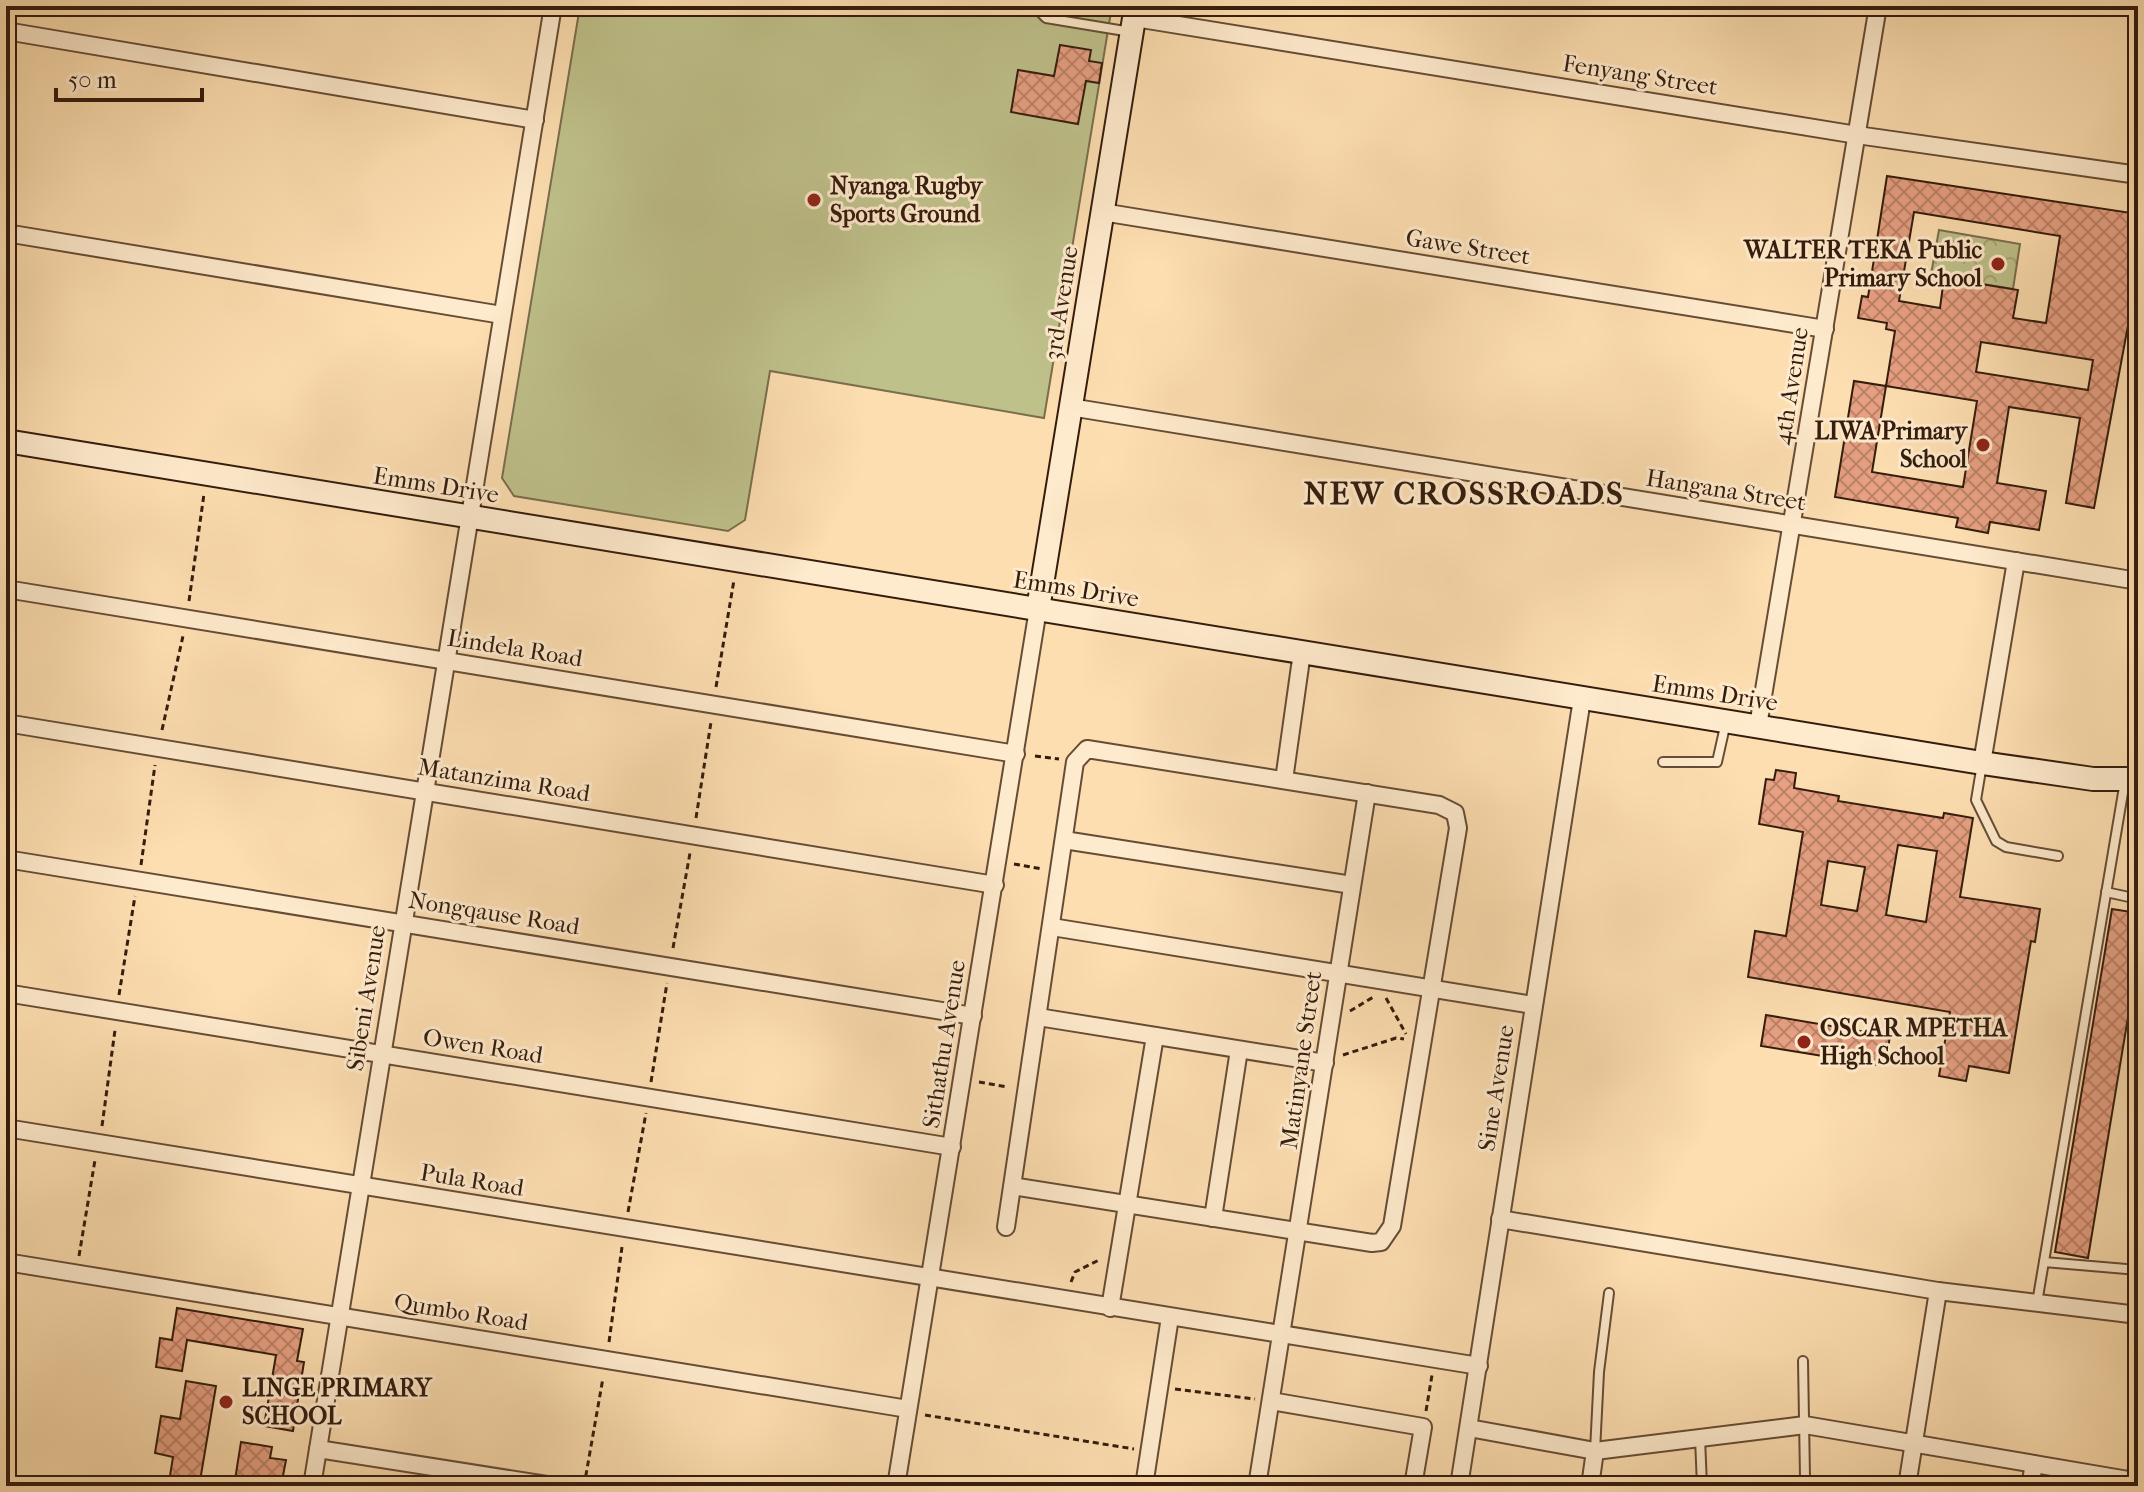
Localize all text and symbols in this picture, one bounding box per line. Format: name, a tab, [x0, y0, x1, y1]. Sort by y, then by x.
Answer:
street label: Fenyang Street	[1560, 49, 1720, 101]
scale bar	[56, 52, 202, 102]
text: 50 m	[68, 66, 117, 94]
place label: Nyanga Rugby Sports Ground	[830, 172, 984, 228]
marker: Nyanga Rugby Sports Ground	[805, 191, 823, 209]
street label: Gawe Street	[1404, 223, 1533, 271]
place label: WALTER TEKA Public Primary School	[1743, 236, 1982, 292]
street label: 3rd Avenue	[1038, 244, 1084, 362]
marker: WALTER TEKA Public Primary School	[1989, 255, 2007, 273]
street label: 4th Avenue	[1768, 325, 1814, 447]
place label: LIWA Primary School	[1815, 417, 1968, 473]
marker: LIWA Primary School	[1974, 436, 1992, 454]
street label: Emms Drive	[371, 461, 501, 509]
street label: Hangana Street	[1644, 464, 1808, 517]
district label: NEW CROSSROADS	[1304, 475, 1624, 512]
street label: Emms Drive	[1011, 565, 1141, 613]
street label: Lindela Road	[445, 623, 586, 673]
street label: Emms Drive	[1650, 669, 1780, 717]
street label: Matanzima Road	[416, 753, 593, 808]
street label: Nongqause Road	[406, 886, 582, 940]
street label: Sibeni Avenue	[341, 923, 391, 1073]
street label: Sithathu Avenue	[917, 958, 971, 1130]
street label: Matinyane Street	[1275, 969, 1327, 1151]
place label: OSCAR MPETHA High School	[1820, 1014, 2009, 1070]
street label: Owen Road	[421, 1023, 546, 1069]
street label: Sine Avenue	[1472, 1023, 1520, 1153]
marker: OSCAR MPETHA High School	[1795, 1033, 1813, 1051]
street label: Pula Road	[418, 1158, 527, 1202]
street label: Qumbo Road	[392, 1288, 531, 1337]
place label: LINGE PRIMARY SCHOOL	[242, 1374, 433, 1430]
marker: LINGE PRIMARY SCHOOL	[217, 1393, 235, 1411]

